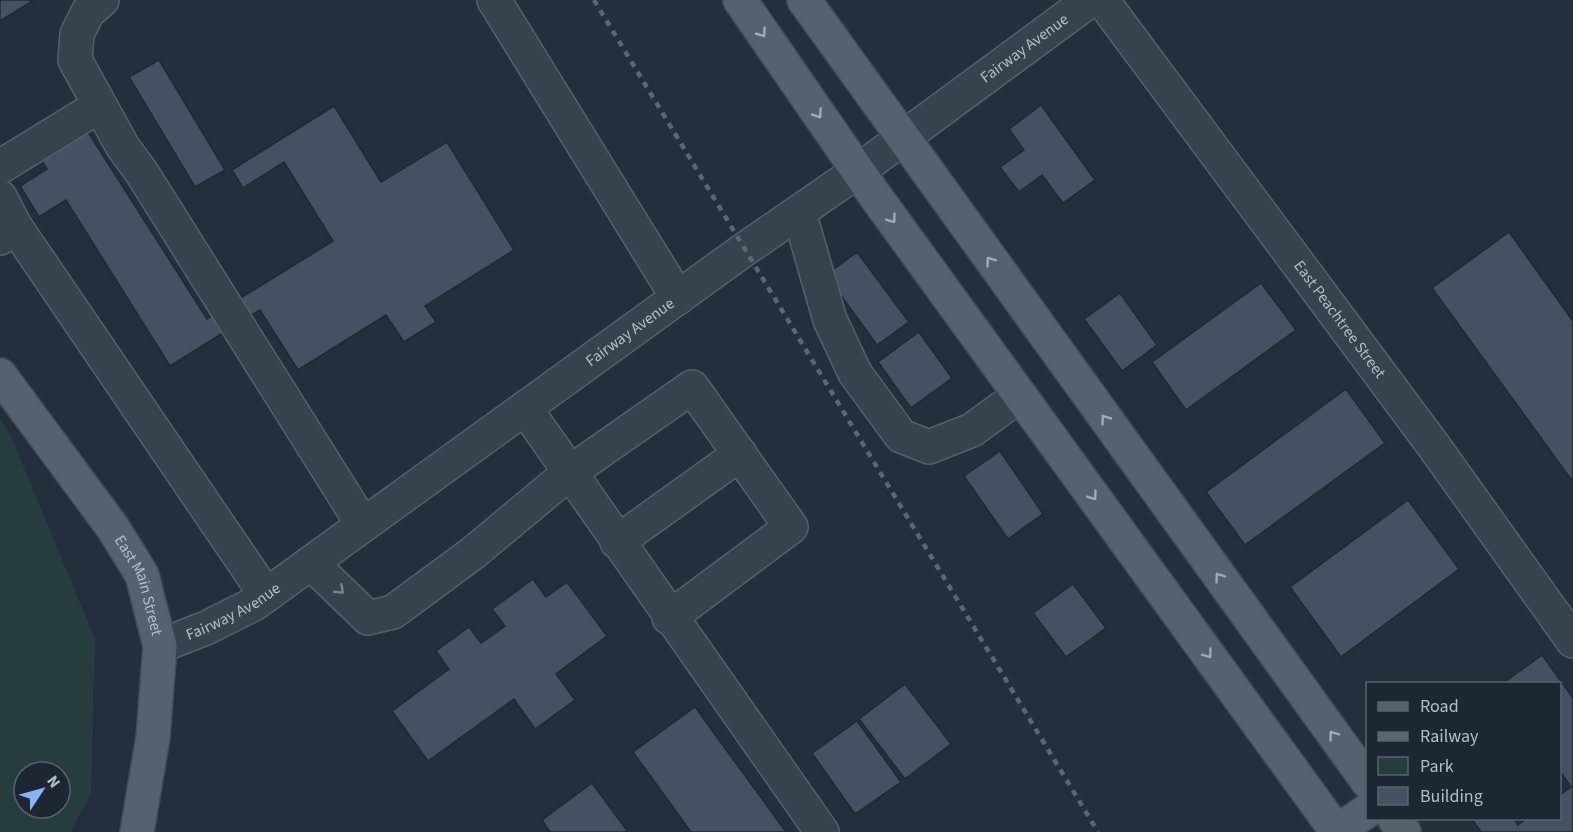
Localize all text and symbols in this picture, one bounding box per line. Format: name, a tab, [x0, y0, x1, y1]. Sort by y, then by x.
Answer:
street label: Fairway Avenue	[976, 8, 1073, 88]
one-way arrow	[755, 26, 766, 37]
one-way arrow	[811, 108, 822, 119]
one-way arrow	[885, 212, 896, 223]
one-way arrow	[987, 256, 998, 267]
street label: East Peachtree Street	[1288, 256, 1391, 383]
street label: Fairway Avenue	[581, 293, 679, 372]
one-way arrow	[1101, 414, 1112, 425]
one-way arrow	[1086, 489, 1097, 500]
street label: East Main Street	[109, 531, 168, 639]
one-way arrow	[1215, 572, 1226, 583]
street label: Fairway Avenue	[183, 577, 285, 646]
one-way arrow	[332, 583, 343, 594]
one-way arrow	[1200, 647, 1211, 658]
legend	[1366, 682, 1561, 820]
text: Road	[1420, 694, 1459, 719]
text: Railway	[1420, 724, 1479, 749]
one-way arrow	[1329, 730, 1340, 741]
text: Park	[1420, 754, 1454, 779]
north arrow	[12, 760, 72, 820]
text: N	[41, 771, 65, 793]
text: Building	[1420, 784, 1483, 809]

